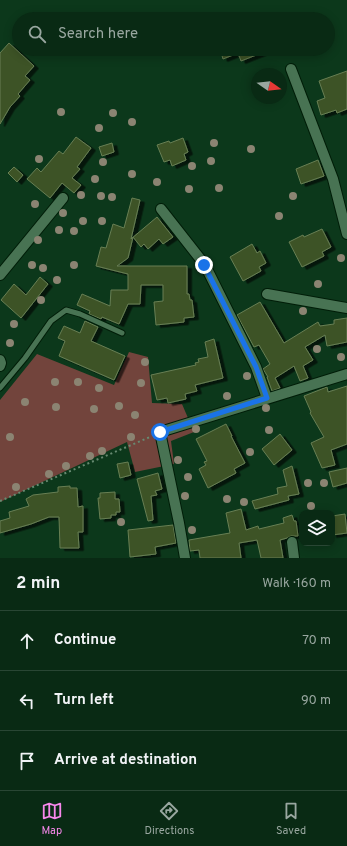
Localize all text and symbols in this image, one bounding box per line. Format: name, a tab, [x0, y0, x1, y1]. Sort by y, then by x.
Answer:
search box	[12, 12, 335, 56]
icon: search	[26, 23, 48, 45]
text: Search here	[58, 25, 138, 44]
north arrow	[251, 68, 287, 104]
route end	[195, 256, 213, 274]
route start	[151, 423, 169, 441]
map controls	[299, 510, 335, 546]
button: layers	[299, 510, 335, 546]
text: 2 min	[16, 573, 60, 595]
text: Walk · 160 m	[262, 576, 331, 592]
icon: ahead	[16, 630, 38, 652]
text: Continue	[54, 631, 116, 650]
text: 70 m	[302, 633, 331, 649]
icon: left	[16, 690, 38, 712]
text: Turn left	[54, 691, 114, 710]
text: 90 m	[301, 693, 331, 709]
icon: arrive	[16, 750, 38, 772]
text: Arrive at destination	[54, 751, 197, 770]
tab: Map	[41, 800, 63, 838]
tab: Directions	[144, 800, 194, 838]
tab: Saved	[276, 800, 306, 838]

